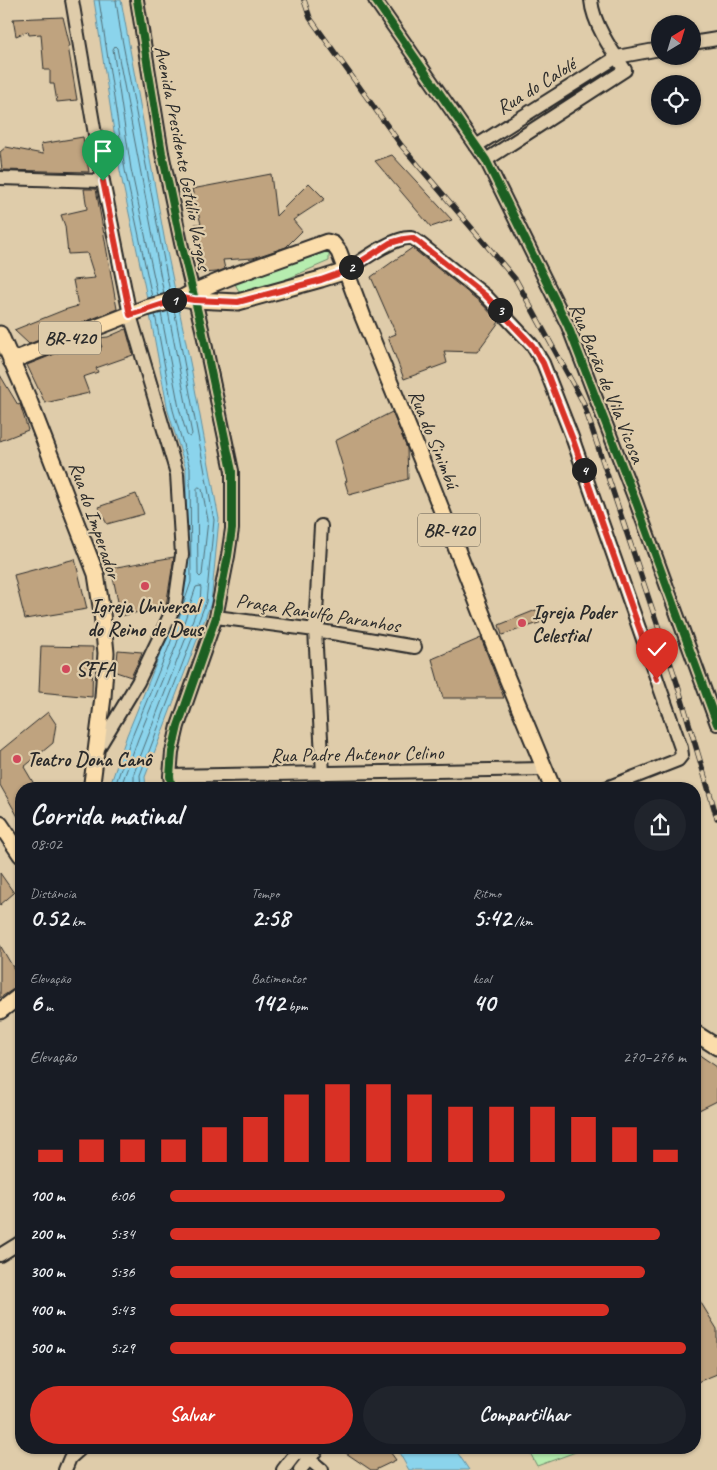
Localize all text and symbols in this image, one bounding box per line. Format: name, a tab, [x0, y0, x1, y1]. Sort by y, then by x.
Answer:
north arrow	[651, 15, 701, 65]
map controls	[651, 15, 701, 125]
street label: Avenida Presidente Getúlio Vargas	[149, 44, 217, 274]
street label: Rua do Calolé	[492, 50, 583, 120]
button: locate	[651, 75, 701, 125]
pin	[82, 130, 124, 181]
icon: arrive	[89, 137, 117, 165]
pin: 2	[338, 254, 364, 280]
text: 2	[348, 259, 355, 276]
pin: 1	[162, 288, 186, 312]
text: 1	[171, 292, 178, 309]
pin: 3	[488, 298, 512, 322]
street label: Rua Barão de Vila Vicosa	[564, 300, 651, 468]
text: 3	[497, 302, 504, 319]
road number: BR-420	[39, 322, 101, 354]
street label: Rua do Sinimbú	[403, 386, 466, 493]
street label: Rua do Imperador	[63, 458, 127, 583]
pin: 4	[572, 458, 596, 482]
text: 4	[581, 462, 588, 479]
road number: BR-420	[418, 514, 480, 546]
marker: Igreja Universal do Reino de Deus	[139, 580, 151, 592]
street label: Praça Ranulfo Paranhos	[234, 588, 404, 639]
place label: Igreja Universal do Reino de Deus	[87, 594, 205, 642]
place label: Igreja Poder Celestial	[532, 600, 619, 648]
marker: Igreja Poder Celestial	[516, 617, 528, 629]
pin	[636, 628, 678, 679]
icon: check	[643, 635, 671, 663]
place label: SFFA	[76, 657, 117, 682]
marker: SFFA	[60, 663, 72, 675]
street label: Rua Padre Antenor Celino	[270, 740, 445, 768]
place label: Teatro Dona Canô	[27, 747, 154, 772]
marker: Teatro Dona Canô	[11, 753, 23, 765]
text: Corrida matinal	[30, 797, 182, 832]
button: share	[634, 799, 686, 851]
text: 08:02	[30, 834, 62, 854]
text: Distância	[30, 885, 76, 902]
text: Tempo	[251, 885, 279, 902]
text: Ritmo	[473, 885, 501, 902]
text: 0.52	[30, 902, 68, 934]
text: 2:58	[251, 902, 290, 934]
text: 5:42	[473, 902, 511, 934]
text: km	[68, 913, 85, 930]
text: /km	[511, 913, 533, 930]
text: Elevação	[30, 970, 71, 987]
text: Batimentos	[251, 970, 306, 987]
text: kcal	[473, 970, 491, 987]
text: 6	[30, 987, 42, 1019]
text: 142	[251, 987, 285, 1019]
text: 40	[473, 987, 495, 1019]
text: m	[42, 998, 53, 1015]
text: bpm	[285, 998, 308, 1015]
text: Elevação	[30, 1047, 76, 1067]
text: 270–276 m	[623, 1047, 686, 1067]
text: 100 m	[30, 1186, 65, 1206]
text: 6:06	[110, 1186, 135, 1206]
text: 200 m	[30, 1224, 65, 1244]
text: 5:34	[110, 1224, 135, 1244]
text: 300 m	[30, 1262, 65, 1282]
text: 5:36	[110, 1262, 135, 1282]
text: 400 m	[30, 1300, 65, 1320]
text: 5:43	[110, 1300, 135, 1320]
text: 500 m	[30, 1338, 64, 1358]
text: 5:29	[110, 1338, 135, 1358]
button: Salvar	[30, 1386, 353, 1444]
button: Compartilhar	[363, 1386, 686, 1444]

